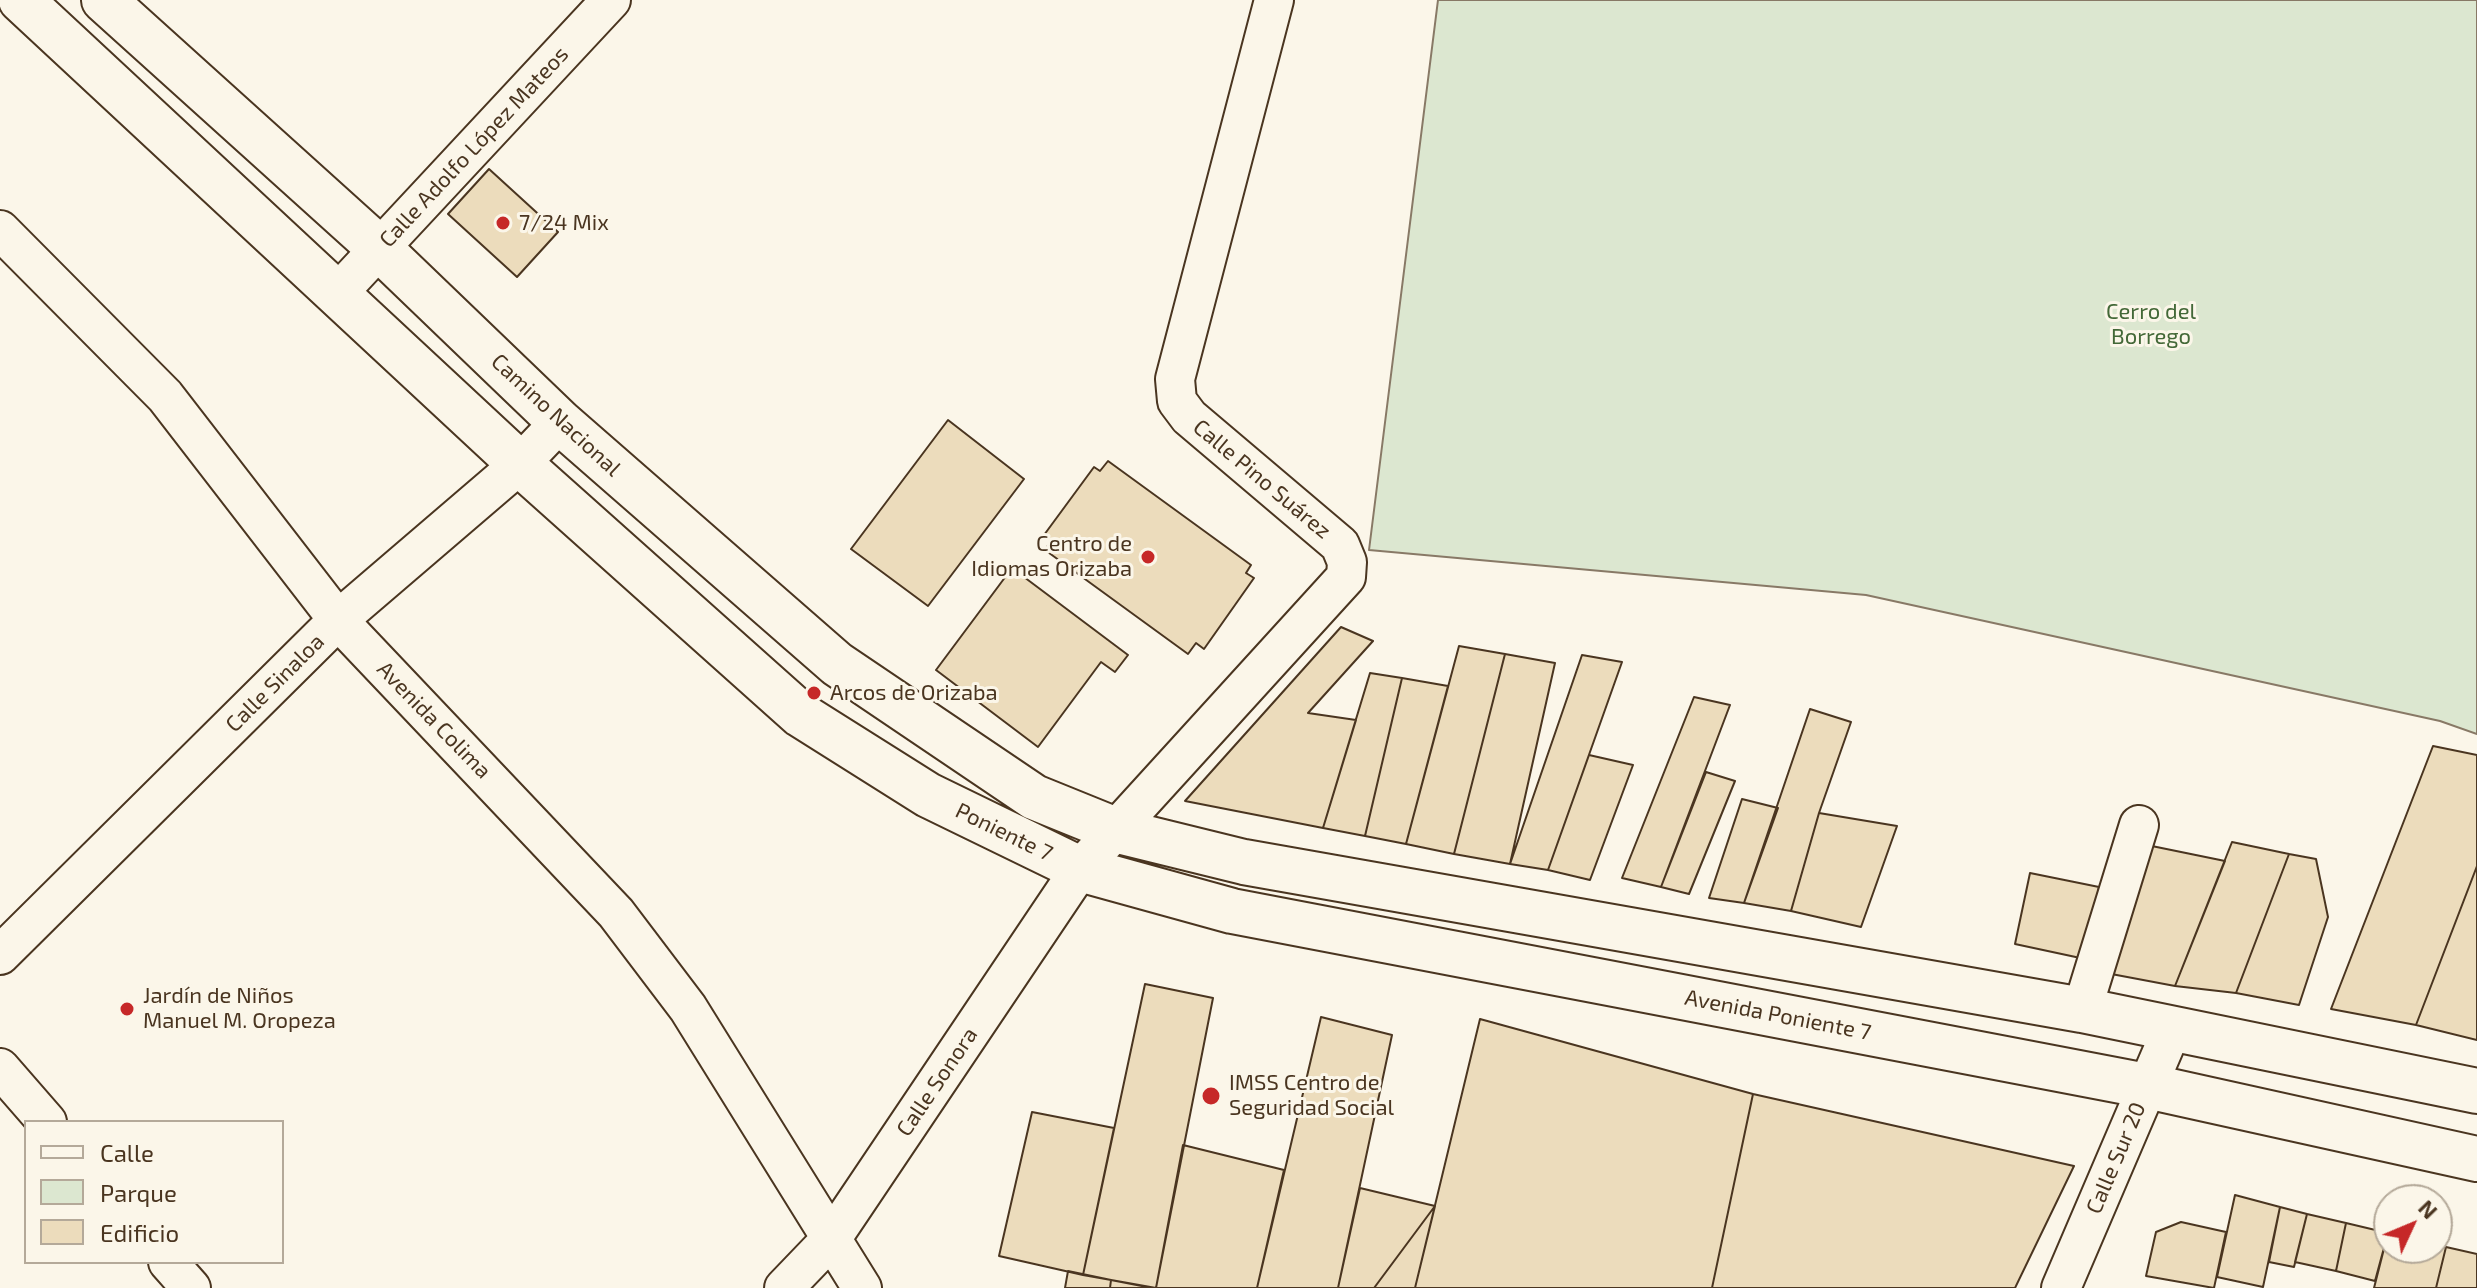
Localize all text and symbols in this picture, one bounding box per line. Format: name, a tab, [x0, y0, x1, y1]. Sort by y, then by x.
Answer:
street label: Calle Adolfo López Mateos	[374, 41, 574, 253]
place label: 7/24 Mix	[519, 210, 609, 236]
marker: 7/24 Mix	[494, 214, 512, 232]
park label: Cerro del Borrego	[2106, 299, 2196, 350]
street label: Camino Nacional	[486, 348, 626, 482]
street label: Calle Pino Suárez	[1188, 414, 1336, 544]
place label: Centro de Idiomas Orizaba	[971, 531, 1132, 582]
marker: Centro de Idiomas Orizaba	[1139, 548, 1157, 566]
street label: Calle Sinaloa	[220, 628, 330, 738]
street label: Avenida Colima	[371, 656, 497, 784]
place label: Arcos de Orizaba	[830, 680, 998, 706]
marker: Arcos de Orizaba	[805, 684, 823, 702]
street label: Poniente 7	[951, 797, 1057, 867]
place label: Jardín de Niños Manuel M. Oropeza	[143, 983, 336, 1034]
street label: Avenida Poniente 7	[1683, 984, 1873, 1046]
marker: Jardín de Niños Manuel M. Oropeza	[118, 1000, 136, 1018]
street label: Calle Sonora	[891, 1023, 983, 1141]
place label: IMSS Centro de Seguridad Social	[1229, 1070, 1394, 1122]
marker: IMSS Centro de Seguridad Social	[1200, 1085, 1222, 1107]
street label: Calle Sur 20	[2081, 1098, 2151, 1218]
legend	[24, 1120, 284, 1264]
text: Calle	[100, 1138, 154, 1167]
text: Parque	[100, 1178, 177, 1207]
north arrow	[2373, 1184, 2453, 1264]
text: N	[2414, 1194, 2444, 1223]
text: Edificio	[100, 1218, 179, 1247]

